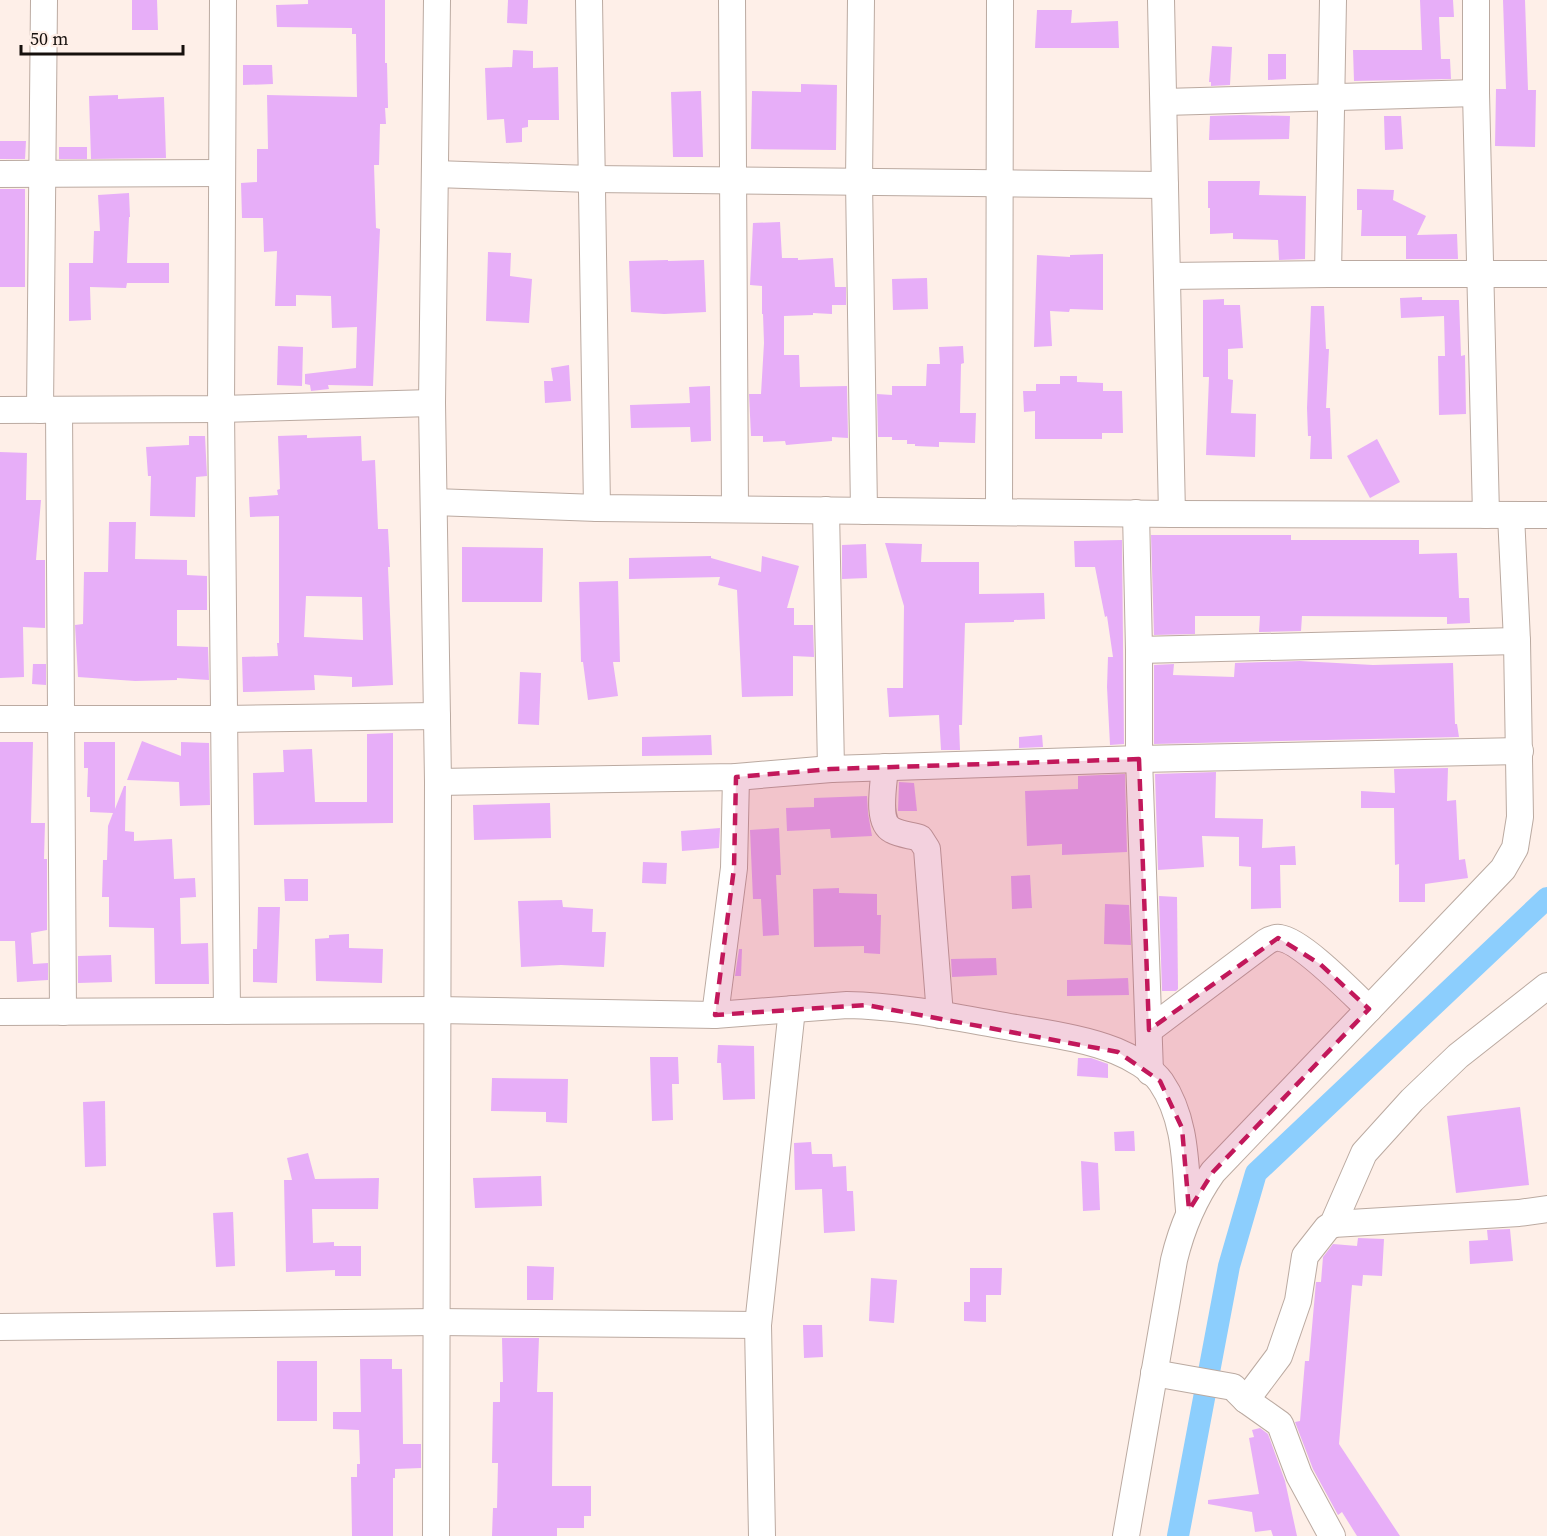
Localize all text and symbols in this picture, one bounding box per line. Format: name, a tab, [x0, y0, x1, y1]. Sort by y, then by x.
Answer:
scale bar	[21, 18, 183, 56]
text: 50 m	[30, 26, 68, 51]

